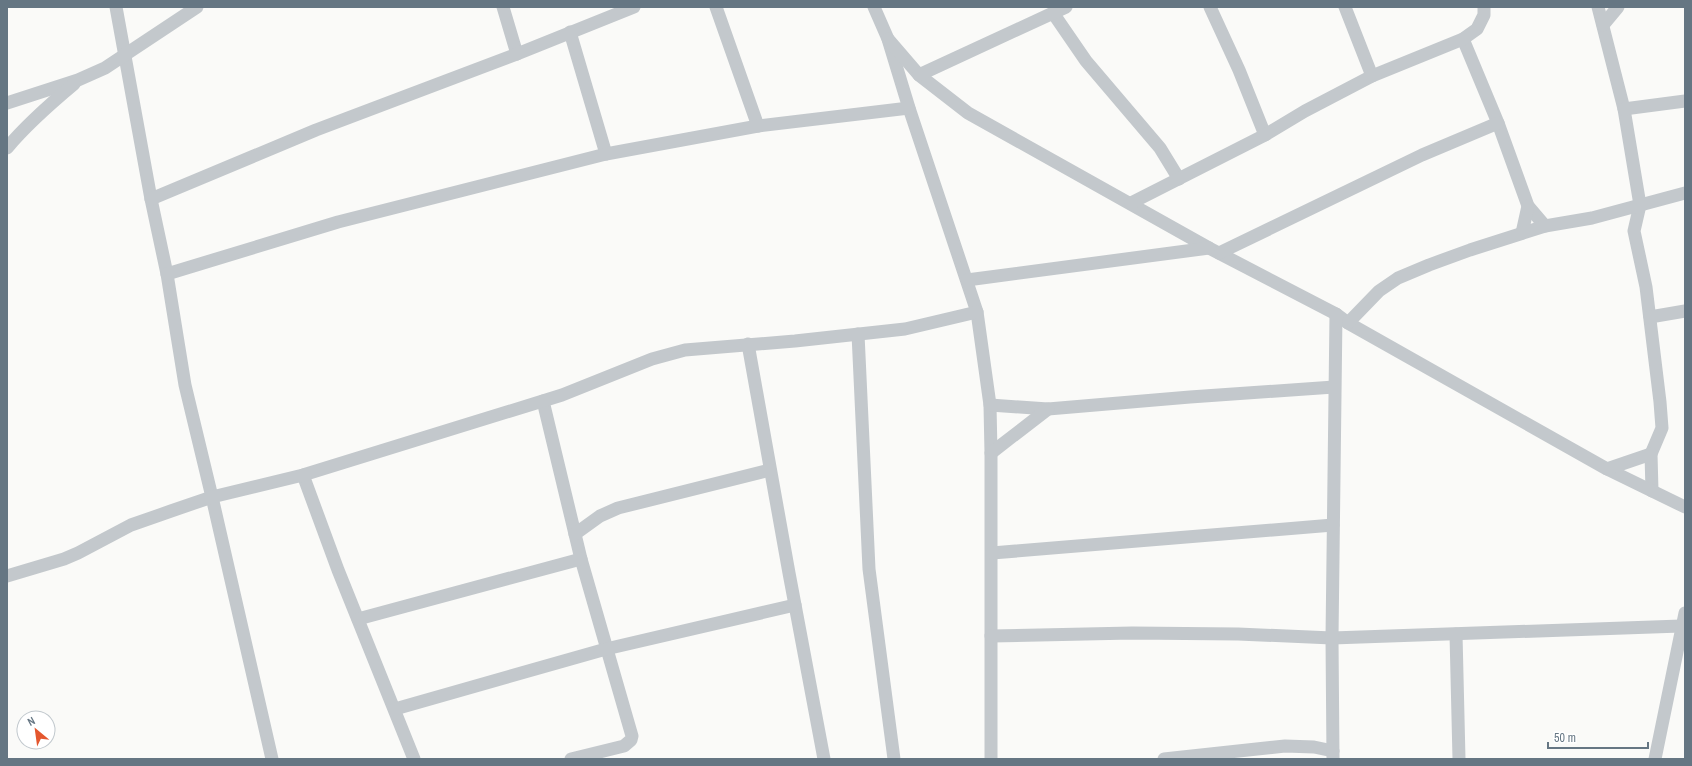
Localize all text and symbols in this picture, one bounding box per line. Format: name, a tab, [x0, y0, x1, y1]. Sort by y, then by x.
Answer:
north arrow	[16, 710, 56, 750]
text: N	[25, 714, 37, 729]
scale bar	[1548, 724, 1648, 750]
text: 50 m	[1554, 730, 1576, 746]

